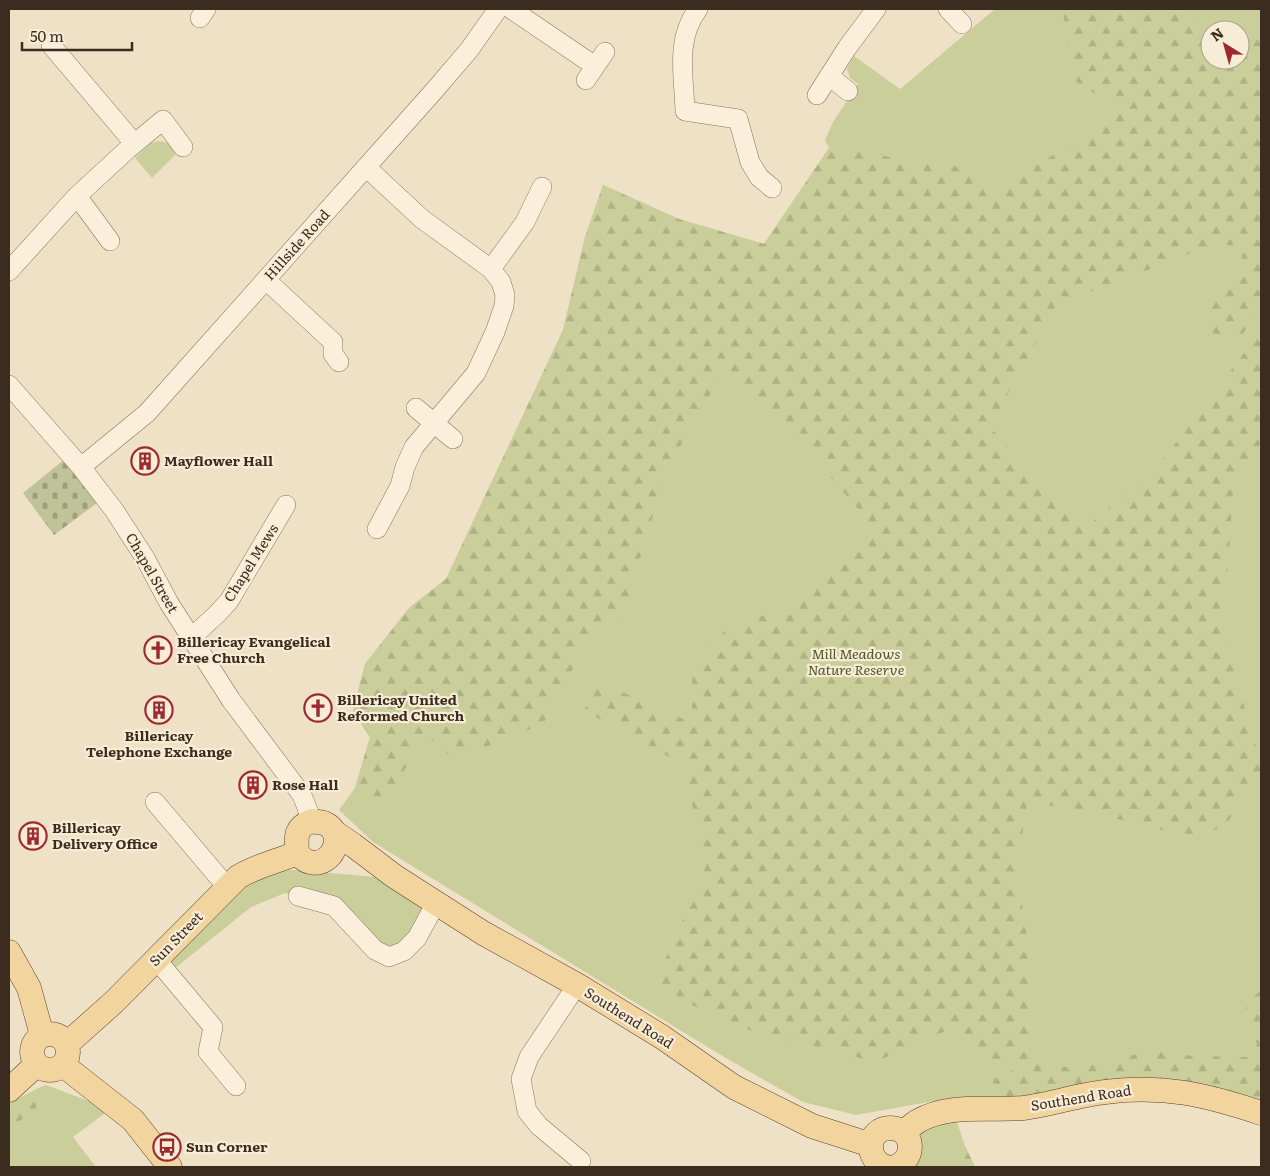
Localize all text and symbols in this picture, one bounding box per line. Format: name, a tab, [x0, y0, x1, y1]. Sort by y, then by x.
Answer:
scale bar	[22, 20, 132, 52]
north arrow	[1200, 20, 1250, 70]
text: N	[1206, 22, 1227, 45]
text: 50 m	[30, 24, 64, 47]
street label: Hillside Road	[259, 204, 334, 284]
building icon: Mayflower Hall	[130, 446, 160, 476]
place label: Mayflower Hall	[164, 450, 273, 470]
street label: Chapel Mews	[218, 520, 282, 605]
street label: Chapel Street	[122, 529, 184, 617]
place label: Billericay Evangelical Free Church	[177, 631, 331, 667]
church icon: Billericay Evangelical Free Church	[143, 635, 173, 665]
park label: Mill Meadows Nature Reserve	[808, 643, 905, 679]
place label: Billericay United Reformed Church	[337, 689, 465, 725]
church icon: Billericay United Reformed Church	[303, 693, 333, 723]
building icon: Billericay Telephone Exchange	[144, 695, 174, 725]
place label: Billericay Telephone Exchange	[86, 725, 232, 761]
building icon: Rose Hall	[238, 770, 268, 800]
place label: Rose Hall	[272, 774, 339, 794]
place label: Billericay Delivery Office	[52, 817, 158, 853]
building icon: Billericay Delivery Office	[18, 821, 48, 851]
street label: Sun Street	[144, 906, 207, 970]
street label: Southend Road	[581, 982, 678, 1053]
street label: Southend Road	[1029, 1079, 1133, 1115]
bus stop icon: Sun Corner	[152, 1132, 182, 1162]
place label: Sun Corner	[186, 1136, 268, 1156]

